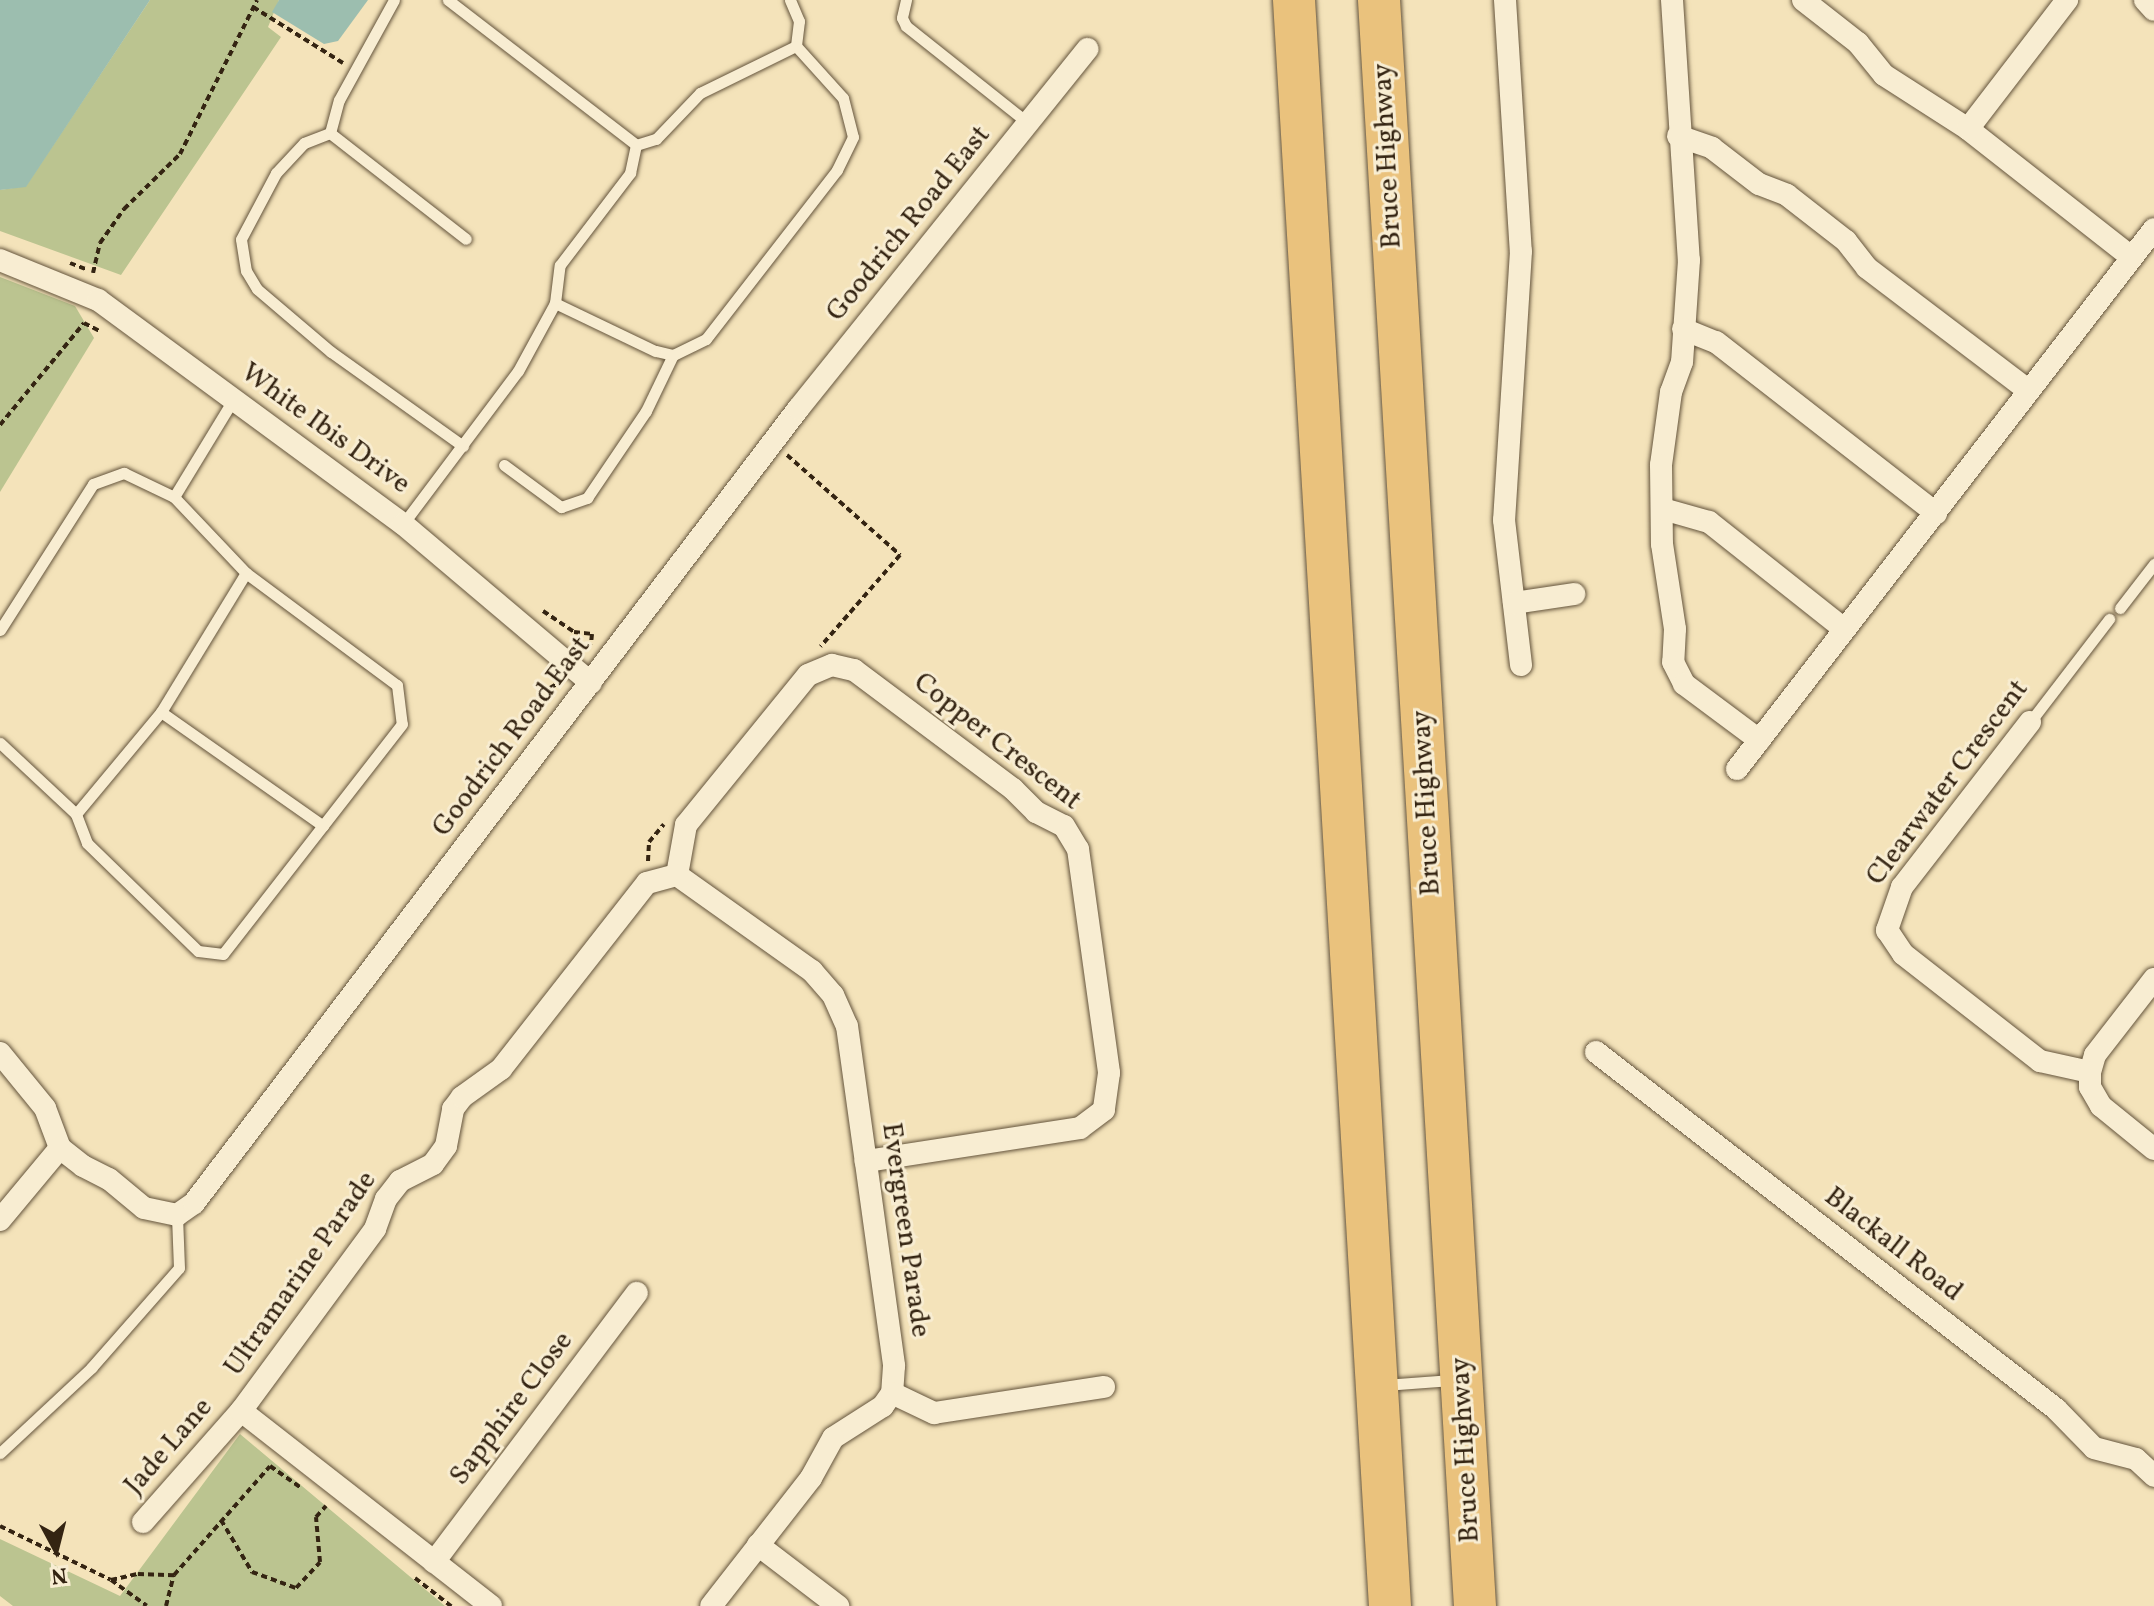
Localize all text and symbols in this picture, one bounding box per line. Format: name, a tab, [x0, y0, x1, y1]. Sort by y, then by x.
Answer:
street label: Bruce Highway	[1366, 62, 1410, 250]
street label: Goodrich Road East	[820, 120, 998, 328]
street label: White Ibis Drive	[234, 356, 416, 502]
street label: Goodrich Road East	[426, 630, 598, 844]
street label: Copper Crescent	[906, 666, 1088, 818]
street label: Clearwater Crescent	[1860, 674, 2036, 892]
street label: Bruce Highway	[1405, 709, 1449, 897]
street label: Evergreen Parade	[873, 1121, 937, 1339]
street label: Ultramarine Parade	[218, 1165, 384, 1383]
street label: Blackall Road	[1817, 1181, 1969, 1309]
street label: Sapphire Close	[443, 1326, 581, 1492]
street label: Bruce Highway	[1444, 1356, 1488, 1544]
street label: Jade Lane	[118, 1392, 220, 1502]
north arrow	[16, 1510, 96, 1590]
text: N	[49, 1558, 69, 1591]

